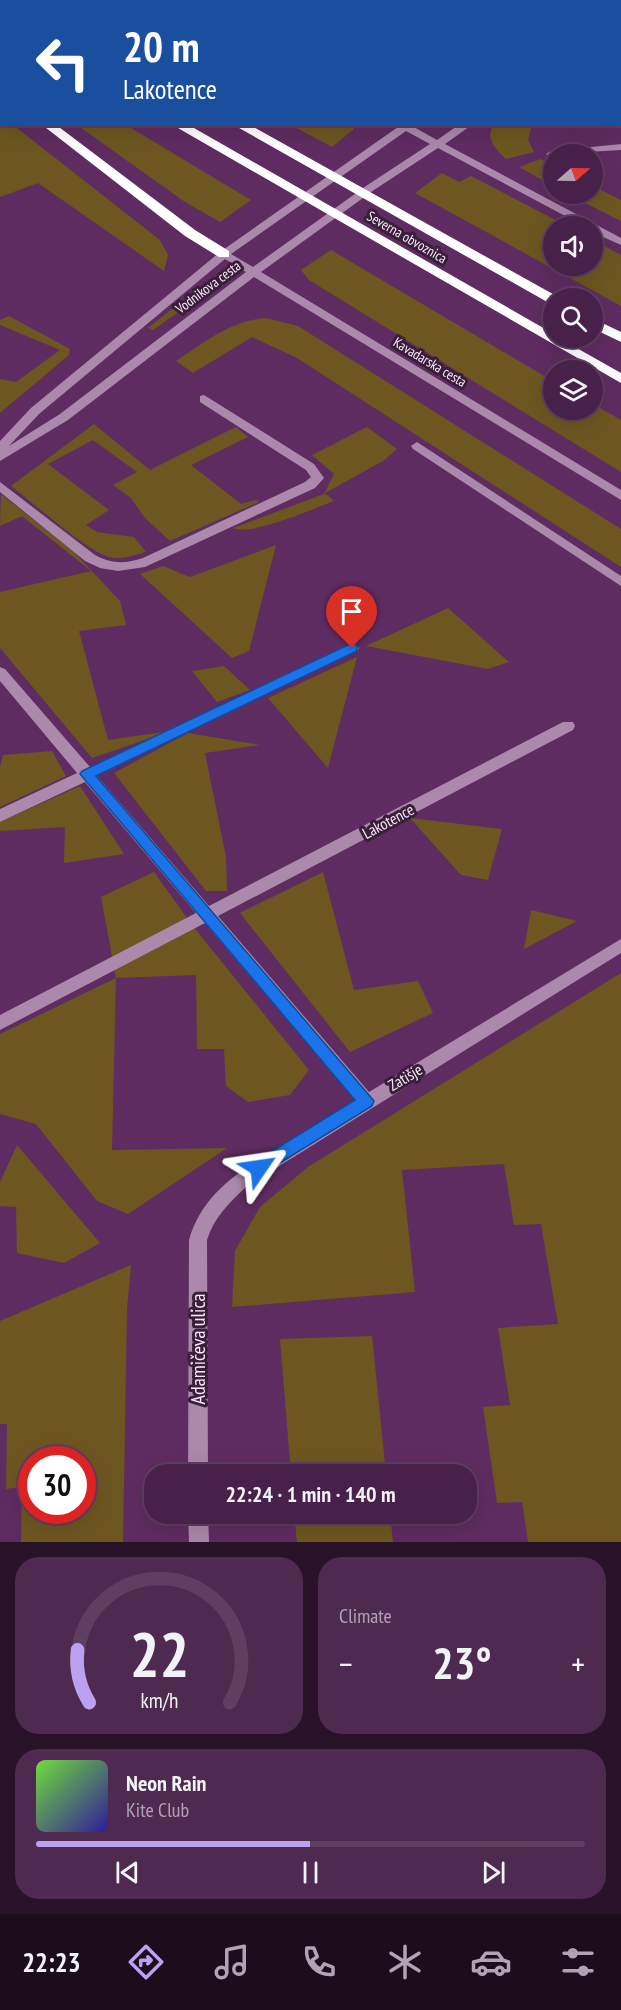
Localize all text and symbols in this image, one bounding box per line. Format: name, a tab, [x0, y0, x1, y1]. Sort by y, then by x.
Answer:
text: 20 m	[123, 19, 200, 74]
icon: left	[24, 24, 102, 102]
text: Lakotence	[123, 72, 217, 106]
north arrow	[543, 144, 603, 204]
map controls	[543, 144, 603, 420]
street label: Severna obvoznica	[364, 207, 450, 267]
button: sound	[543, 216, 603, 276]
street label: Vodnikova cesta	[171, 257, 244, 318]
button: search	[543, 288, 603, 348]
street label: Kavadarska cesta	[390, 333, 470, 391]
button: layers	[543, 360, 603, 420]
pin	[326, 586, 377, 648]
icon: arrive	[335, 595, 368, 628]
street label: Lakotence	[359, 799, 417, 843]
street label: Zatišje	[384, 1059, 426, 1095]
position arrow	[227, 1136, 291, 1200]
street label: Adamičeva ulica	[185, 1294, 211, 1404]
speed limit sign: 30	[18, 1446, 96, 1524]
text: 22:24 · 1 min · 140 m	[225, 1480, 396, 1508]
text: Climate	[339, 1603, 392, 1629]
text: 22	[129, 1613, 189, 1694]
text: 23°	[432, 1633, 492, 1691]
text: −	[339, 1642, 353, 1685]
text: +	[571, 1642, 585, 1685]
text: km/h	[140, 1686, 178, 1714]
text: Neon Rain	[126, 1769, 206, 1797]
text: Kite Club	[126, 1797, 189, 1823]
icon: previous	[111, 1856, 144, 1889]
icon: pause	[294, 1856, 327, 1889]
icon: next	[477, 1856, 510, 1889]
icon: directions	[125, 1941, 167, 1983]
icon: music	[211, 1941, 253, 1983]
icon: phone	[298, 1941, 340, 1983]
icon: climate	[384, 1941, 426, 1983]
icon: car	[470, 1941, 512, 1983]
icon: filters	[557, 1941, 599, 1983]
text: 22:23	[22, 1945, 81, 1979]

